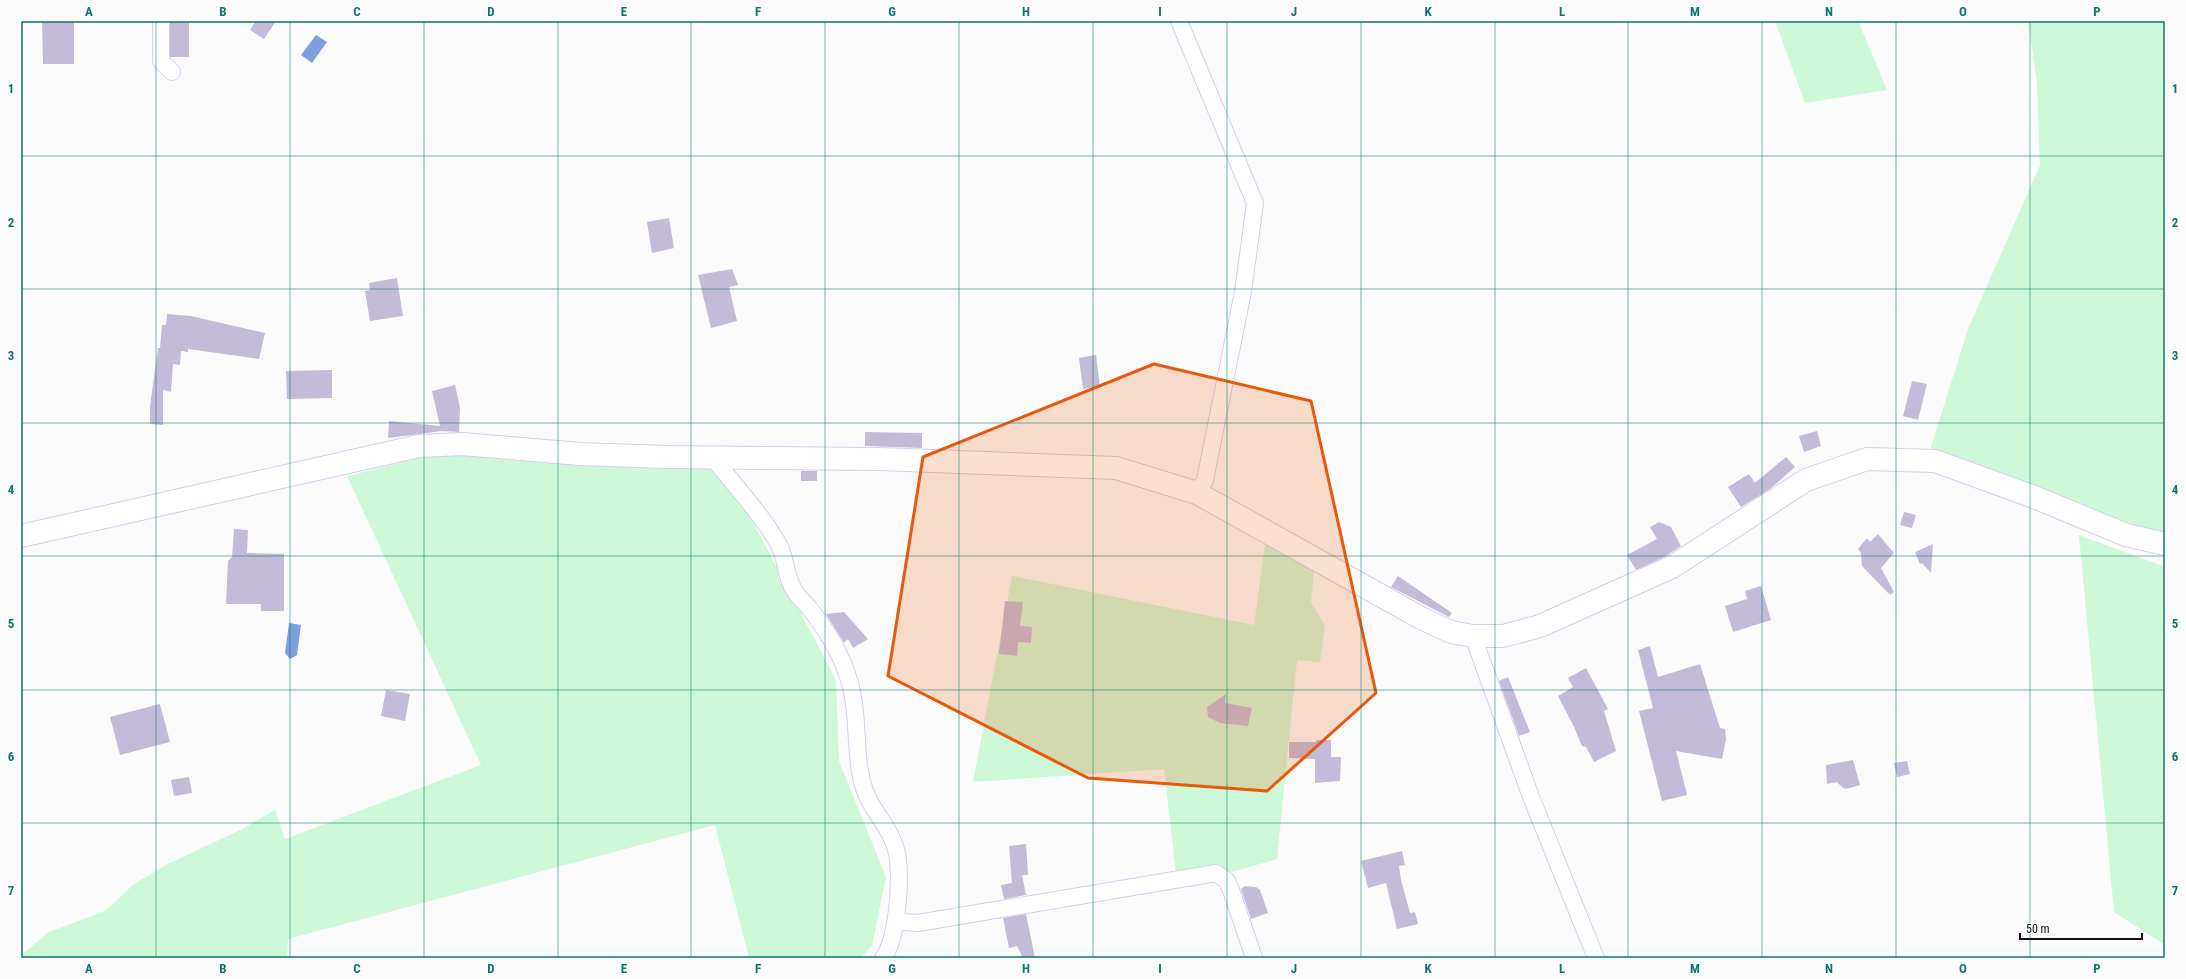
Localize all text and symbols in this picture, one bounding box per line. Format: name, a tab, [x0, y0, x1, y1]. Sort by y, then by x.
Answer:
text: A	[85, 4, 93, 19]
text: B	[219, 4, 227, 19]
text: C	[353, 4, 361, 19]
text: D	[487, 4, 495, 19]
text: E	[621, 4, 628, 19]
text: F	[755, 4, 761, 19]
text: G	[888, 4, 896, 19]
text: H	[1022, 4, 1030, 19]
text: I	[1158, 4, 1162, 19]
text: J	[1291, 4, 1297, 19]
text: K	[1424, 4, 1432, 19]
text: L	[1559, 4, 1565, 19]
text: M	[1690, 4, 1700, 19]
text: N	[1825, 4, 1833, 19]
text: O	[1959, 4, 1967, 19]
text: P	[2093, 4, 2101, 19]
text: 1	[8, 81, 14, 96]
text: 1	[2172, 81, 2178, 96]
text: 2	[8, 215, 15, 230]
text: 2	[2172, 215, 2179, 230]
text: 3	[8, 348, 14, 363]
text: 3	[2172, 348, 2178, 363]
text: 4	[8, 482, 15, 497]
text: 4	[2172, 482, 2179, 497]
text: 5	[8, 616, 15, 631]
text: 5	[2172, 616, 2179, 631]
text: 6	[8, 749, 15, 764]
text: 6	[2172, 749, 2179, 764]
text: 7	[8, 883, 15, 898]
text: 7	[2172, 883, 2179, 898]
scale bar	[2020, 915, 2142, 941]
text: 50 m	[2026, 922, 2050, 936]
text: A	[85, 961, 93, 976]
text: B	[219, 961, 227, 976]
text: C	[353, 961, 361, 976]
text: D	[487, 961, 495, 976]
text: E	[621, 961, 628, 976]
text: F	[755, 961, 761, 976]
text: G	[888, 961, 896, 976]
text: H	[1022, 961, 1030, 976]
text: I	[1158, 961, 1162, 976]
text: J	[1291, 961, 1297, 976]
text: K	[1424, 961, 1432, 976]
text: L	[1559, 961, 1565, 976]
text: M	[1690, 961, 1700, 976]
text: N	[1825, 961, 1833, 976]
text: O	[1959, 961, 1967, 976]
text: P	[2093, 961, 2101, 976]

